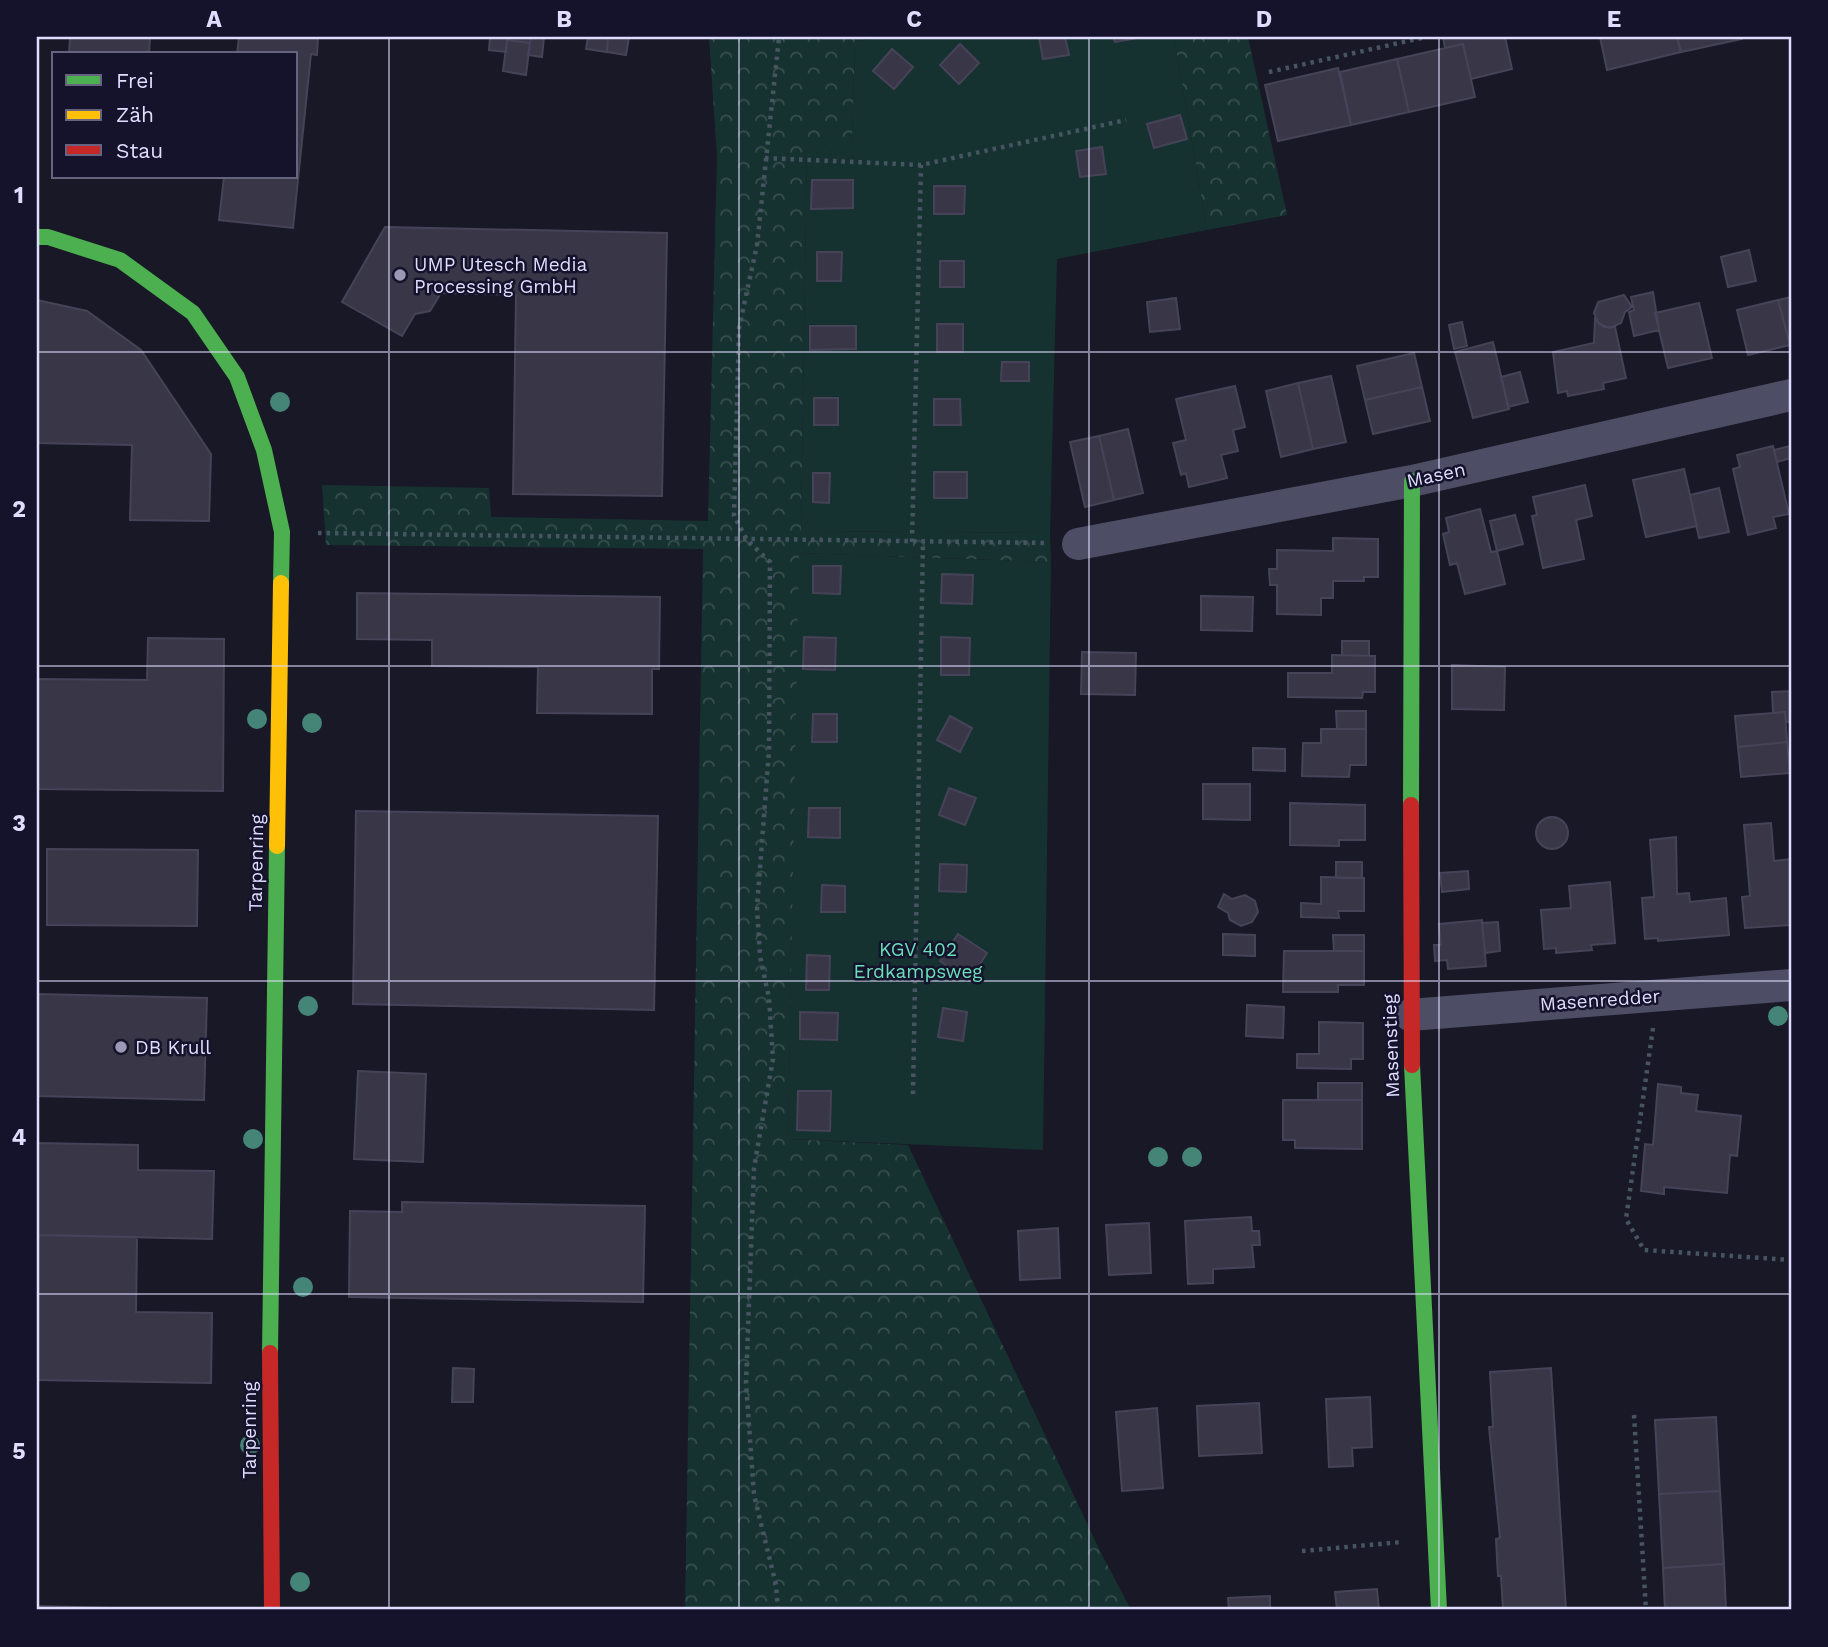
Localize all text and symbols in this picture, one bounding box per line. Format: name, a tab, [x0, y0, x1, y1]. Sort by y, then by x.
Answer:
text: A	[206, 6, 222, 33]
text: B	[556, 6, 572, 33]
text: C	[906, 6, 922, 33]
text: D	[1256, 6, 1272, 33]
text: E	[1607, 6, 1621, 33]
legend	[52, 52, 298, 178]
text: Frei	[116, 68, 154, 93]
text: Zäh	[116, 102, 154, 127]
text: Stau	[116, 138, 163, 163]
text: 1	[14, 182, 24, 209]
place label: UMP Utesch Media Processing GmbH	[414, 253, 588, 298]
marker: UMP Utesch Media Processing GmbH	[392, 267, 408, 283]
street label: Masen	[1404, 458, 1468, 492]
text: 2	[12, 496, 26, 523]
text: 3	[12, 810, 26, 837]
street label: Tarpenring	[244, 813, 268, 912]
park label: KGV 402 Erdkampsweg	[854, 938, 983, 983]
street label: Masenredder	[1539, 984, 1661, 1016]
street label: Masenstieg	[1378, 993, 1404, 1098]
place label: DB Krull	[135, 1036, 211, 1059]
marker: DB Krull	[113, 1039, 129, 1055]
text: 4	[12, 1124, 27, 1151]
street label: Tarpenring	[238, 1380, 261, 1479]
text: 5	[12, 1438, 26, 1465]

